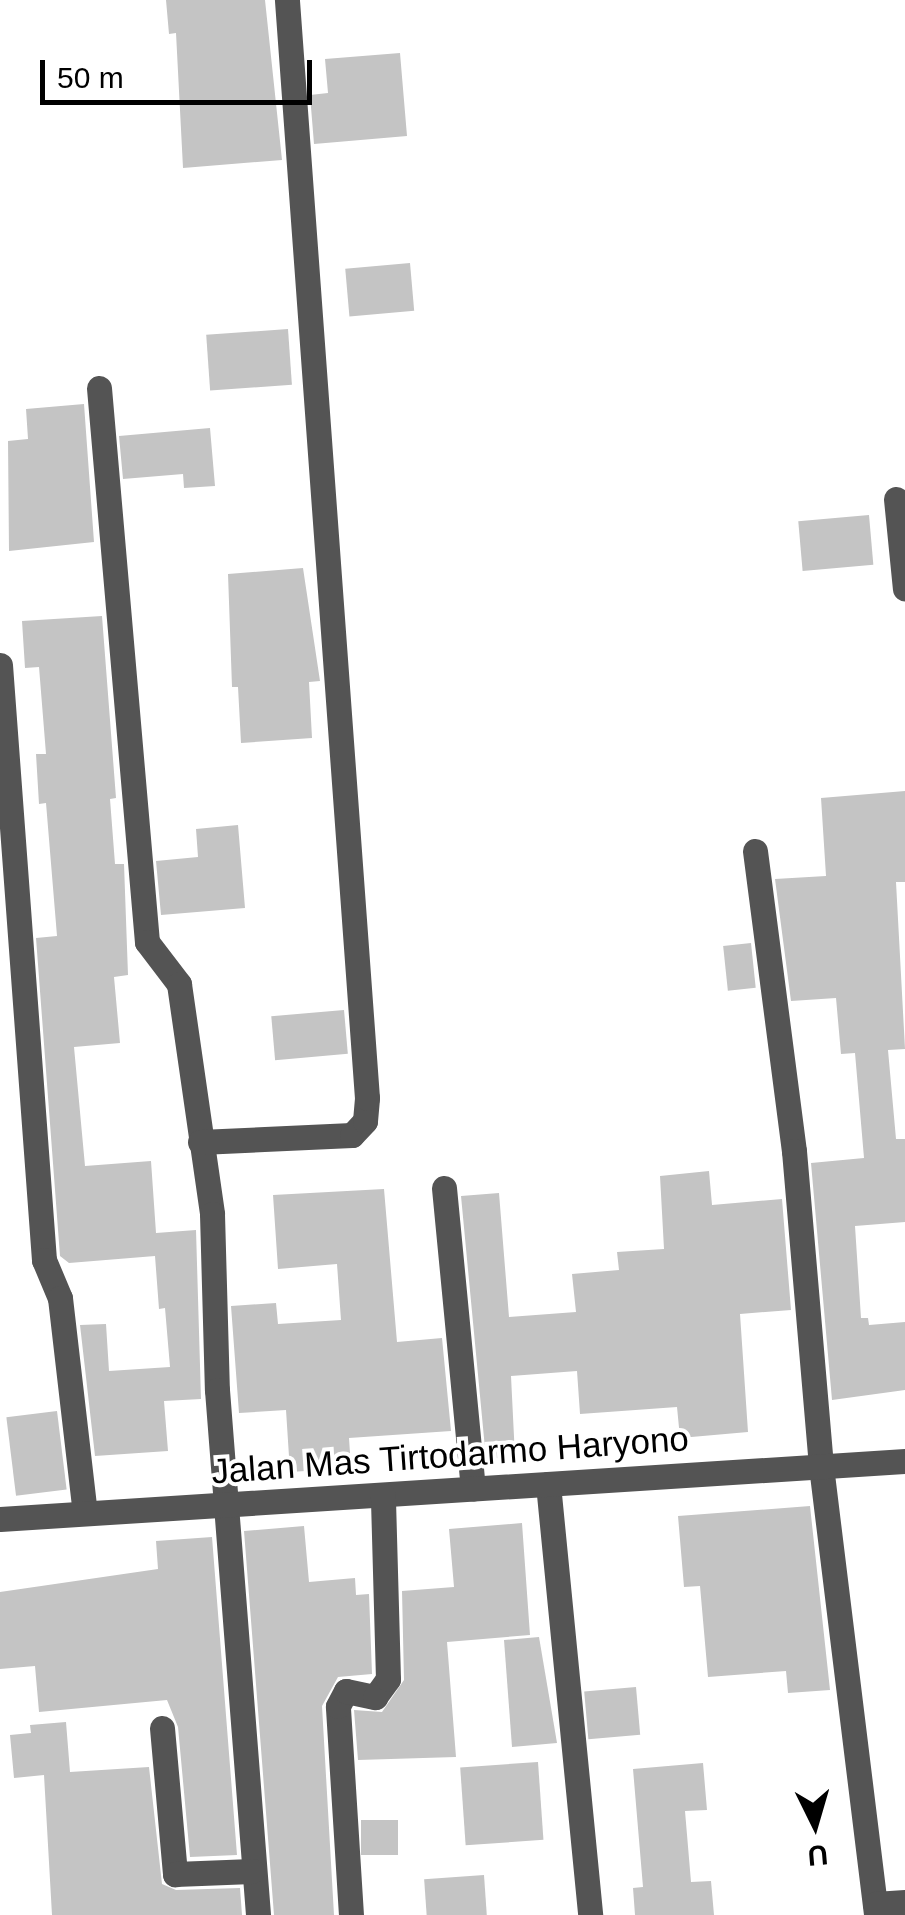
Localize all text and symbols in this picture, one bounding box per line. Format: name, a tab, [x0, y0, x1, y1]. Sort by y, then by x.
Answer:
scale bar	[45, 40, 318, 102]
text: 50 m	[57, 61, 124, 94]
street label: Jalan Mas Tirtodarmo Haryono	[210, 1417, 690, 1493]
north arrow	[765, 1775, 865, 1875]
text: U	[806, 1839, 829, 1872]

